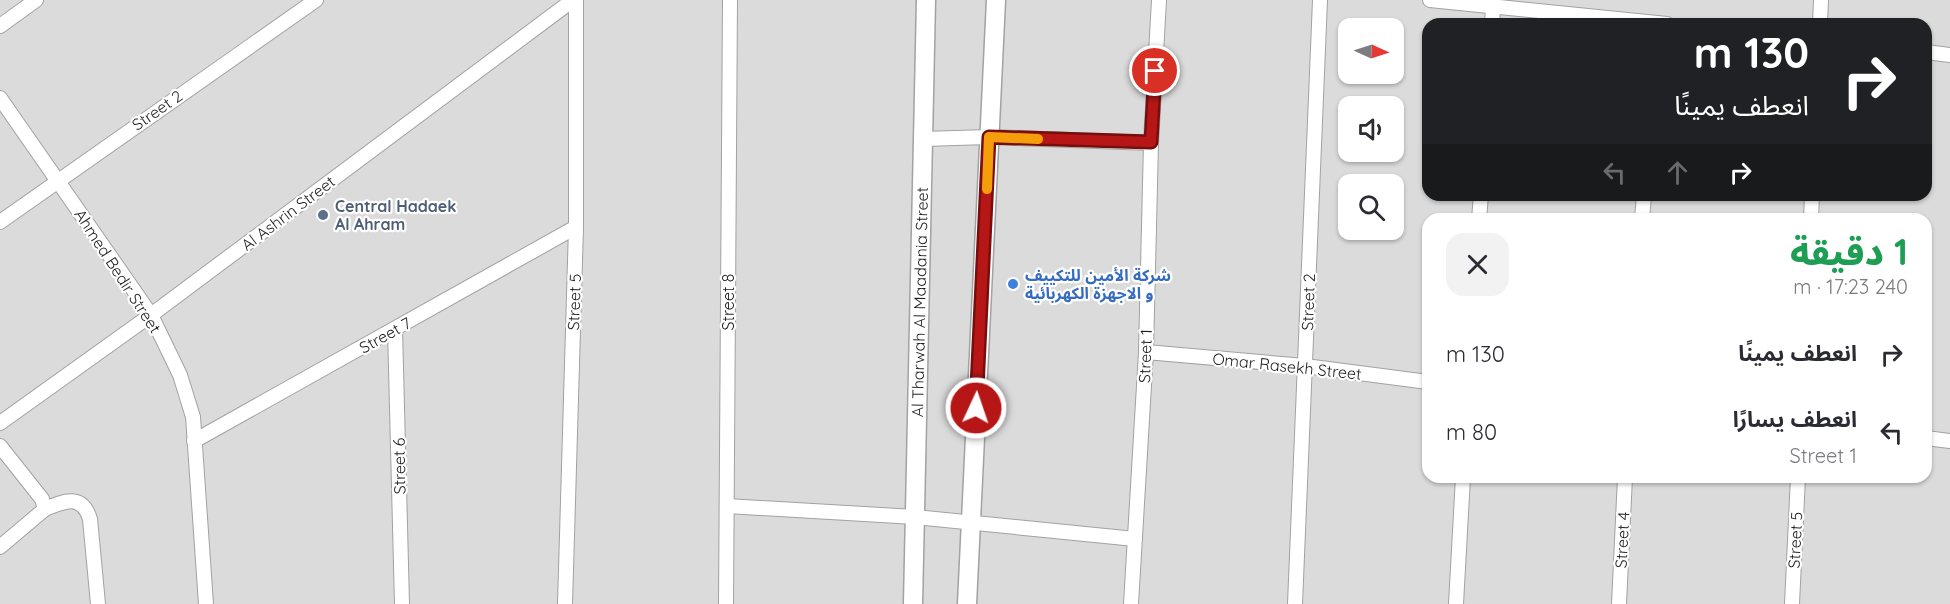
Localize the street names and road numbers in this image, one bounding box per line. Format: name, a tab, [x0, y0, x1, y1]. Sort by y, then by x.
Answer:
street label: Street 2	[128, 85, 186, 135]
street label: Al Ashrin Street	[237, 171, 339, 255]
street label: Al Tharwah Al Maadania Street	[907, 187, 932, 417]
street label: Ahmed Bedir Street	[70, 205, 166, 337]
street label: Street 5	[563, 273, 585, 331]
street label: Street 2	[1297, 273, 1319, 331]
street label: Street 8	[718, 274, 738, 330]
street label: Street 7	[356, 313, 414, 357]
street label: Street 1	[1134, 329, 1156, 383]
street label: Omar Rasekh Street	[1211, 348, 1363, 384]
street label: Street 6	[388, 437, 409, 495]
street label: Street 4	[1611, 511, 1633, 569]
street label: Street 5	[1784, 511, 1806, 569]

